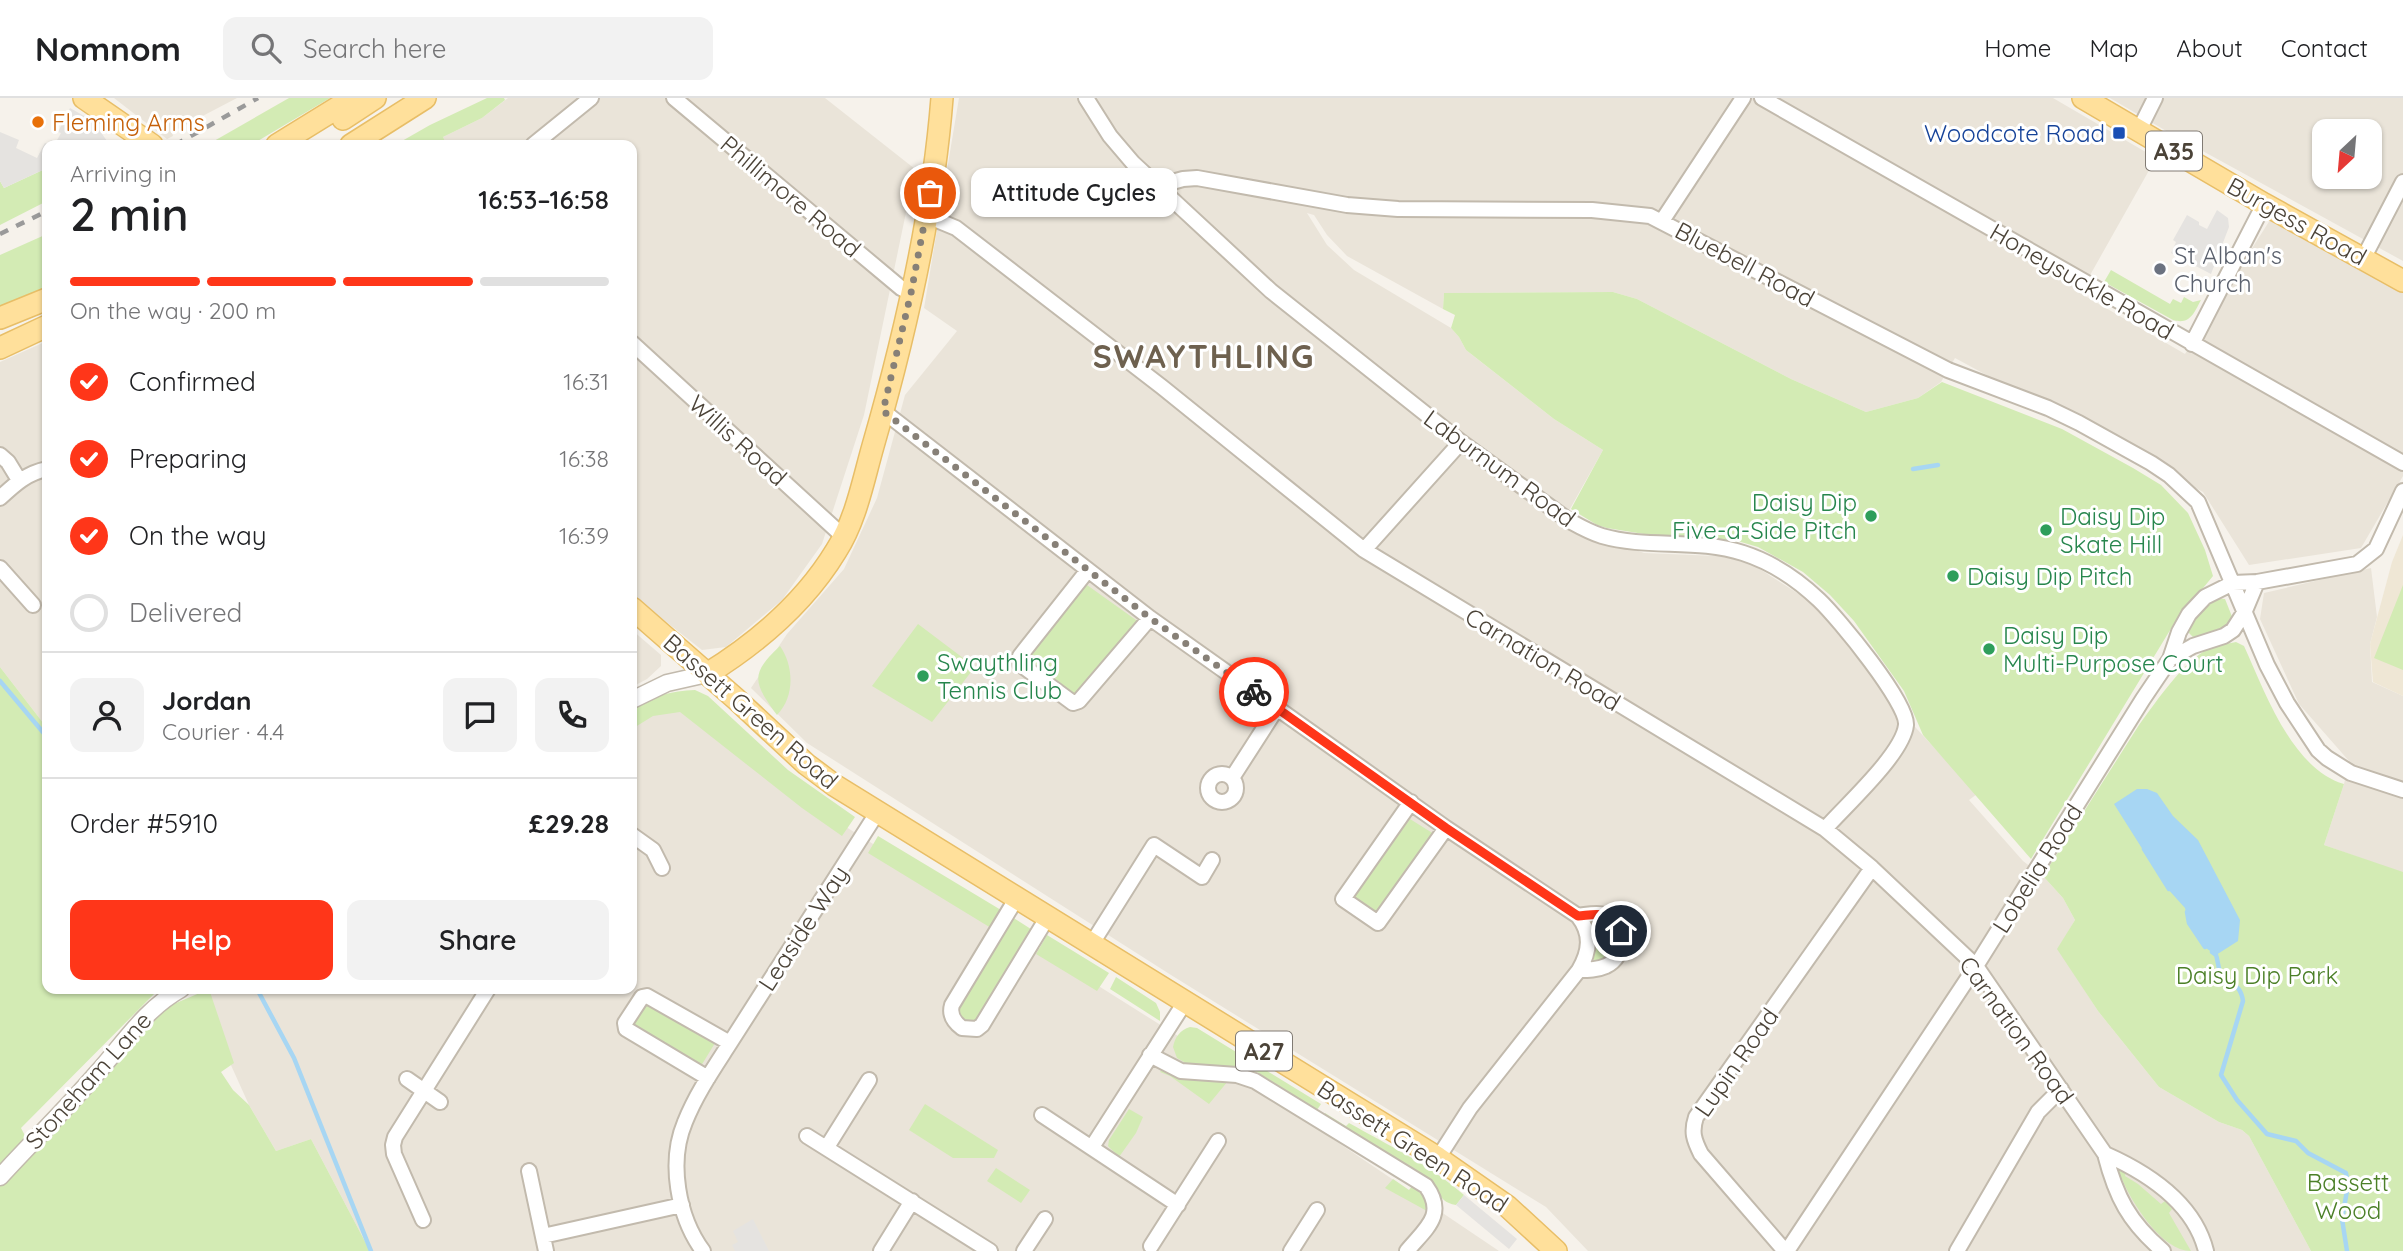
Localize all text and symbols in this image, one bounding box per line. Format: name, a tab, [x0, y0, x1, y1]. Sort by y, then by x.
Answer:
search box	[223, 17, 713, 80]
text: Nomnom	[35, 28, 181, 69]
icon: search	[247, 29, 285, 67]
text: Search here	[303, 32, 447, 65]
text: Home	[1984, 33, 2051, 63]
text: Map	[2089, 33, 2138, 63]
text: About	[2176, 33, 2243, 63]
text: Contact	[2281, 33, 2368, 63]
place label: Fleming Arms	[52, 107, 205, 137]
marker: Fleming Arms	[30, 114, 46, 130]
place label: Woodcote Road	[1924, 118, 2105, 148]
north arrow	[2312, 119, 2382, 189]
map controls	[2312, 119, 2382, 189]
marker: Woodcote Road	[2111, 125, 2127, 141]
street label: Phillimore Road	[715, 129, 867, 263]
road number: A35	[2146, 132, 2202, 170]
text: Arriving in	[70, 159, 177, 188]
pin	[900, 163, 960, 223]
callout: Attitude Cycles	[972, 168, 1178, 217]
street label: Burgess Road	[2222, 170, 2372, 272]
icon: bag	[911, 174, 949, 212]
text: Attitude Cycles	[992, 178, 1156, 207]
text: 16:53–16:58	[478, 183, 609, 216]
text: 2 min	[70, 185, 189, 243]
street label: Bluebell Road	[1670, 215, 1820, 313]
street label: Honeysuckle Road	[1985, 216, 2179, 346]
place label: St Alban's Church	[2174, 240, 2282, 298]
marker: St Alban's Church	[2152, 261, 2168, 277]
text: On the way · 200 m	[70, 296, 276, 325]
district label: SWAYTHLING	[1093, 336, 1315, 376]
icon: check	[70, 363, 108, 401]
text: Confirmed	[129, 365, 256, 398]
text: 16:31	[563, 367, 609, 396]
street label: Willis Road	[683, 388, 793, 492]
street label: Laburnum Road	[1418, 403, 1582, 533]
icon: check	[70, 440, 108, 478]
text: Preparing	[129, 442, 247, 475]
text: 16:38	[559, 444, 609, 473]
place label: Daisy Dip Five-a-Side Pitch	[1672, 487, 1857, 545]
place label: Daisy Dip Skate Hill	[2060, 501, 2165, 559]
marker: Daisy Dip Five-a-Side Pitch	[1863, 508, 1879, 524]
icon: check	[70, 517, 108, 555]
text: On the way	[129, 519, 267, 552]
text: 16:39	[559, 521, 609, 550]
marker: Daisy Dip Skate Hill	[2038, 522, 2054, 538]
place label: Daisy Dip Pitch	[1967, 561, 2132, 591]
marker: Daisy Dip Pitch	[1945, 568, 1961, 584]
text: Delivered	[129, 596, 242, 629]
street label: Carnation Road	[1460, 601, 1626, 717]
place label: Daisy Dip Multi-Purpose Court	[2003, 620, 2223, 678]
street label: Bassett Green Road	[658, 627, 844, 795]
marker: Daisy Dip Multi-Purpose Court	[1981, 641, 1997, 657]
place label: Swaythling Tennis Club	[937, 647, 1062, 705]
courier	[1219, 657, 1289, 727]
marker: Swaythling Tennis Club	[915, 668, 931, 684]
icon: bike	[1235, 673, 1273, 711]
button: person	[70, 678, 144, 752]
button: chat	[443, 678, 517, 752]
button: phone	[535, 678, 609, 752]
text: Jordan	[162, 684, 251, 717]
text: Courier · 4.4	[162, 717, 284, 746]
street label: Lobelia Road	[1985, 798, 2089, 938]
text: Order #5910	[70, 807, 218, 840]
text: £29.28	[529, 807, 609, 840]
street label: Leaside Way	[751, 860, 855, 996]
button: Help	[70, 900, 333, 980]
button: Share	[347, 900, 609, 980]
pin	[1591, 901, 1651, 961]
icon: home	[1602, 912, 1640, 950]
street label: Carnation Road	[1953, 950, 2081, 1110]
park label: Daisy Dip Park	[2176, 960, 2338, 990]
street label: Lupin Road	[1688, 1002, 1784, 1122]
street label: Stoneham Lane	[18, 1005, 158, 1155]
road number: A27	[1236, 1032, 1292, 1070]
street label: Bassett Green Road	[1312, 1073, 1514, 1219]
park label: Bassett Wood	[2307, 1167, 2389, 1225]

